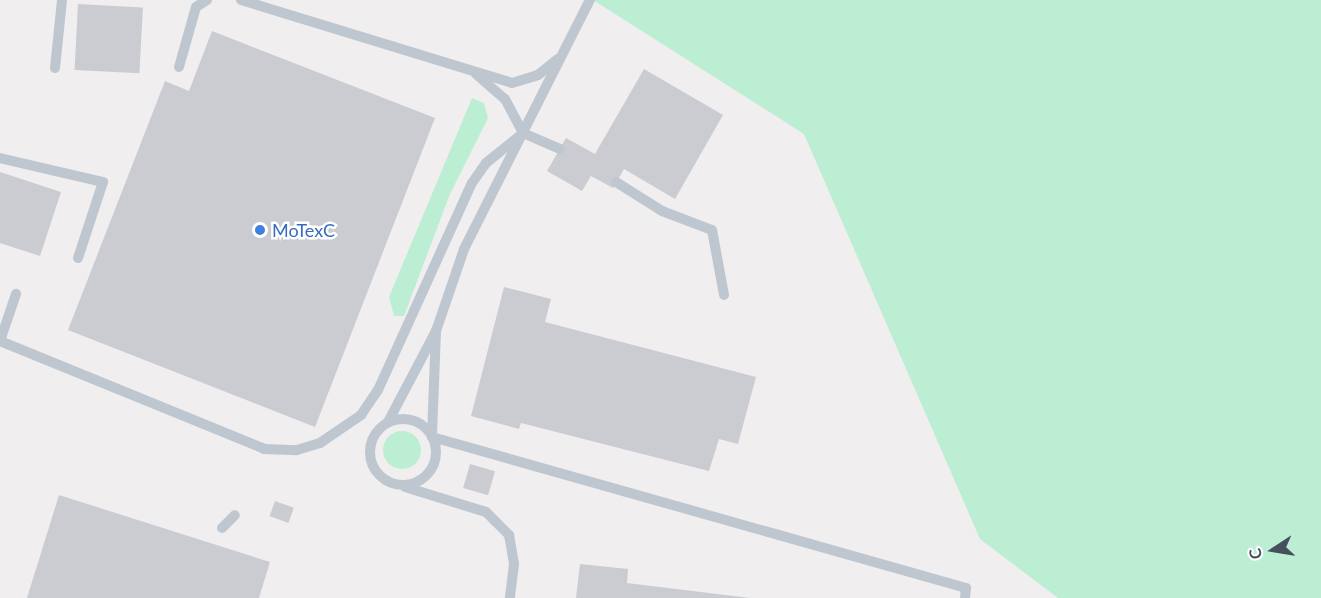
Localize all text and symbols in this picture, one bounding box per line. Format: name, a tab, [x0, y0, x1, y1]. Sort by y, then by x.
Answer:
place label: MoTexC	[272, 219, 335, 241]
marker: MoTexC	[253, 223, 267, 237]
north arrow	[1243, 520, 1303, 580]
text: С	[1245, 547, 1265, 561]

